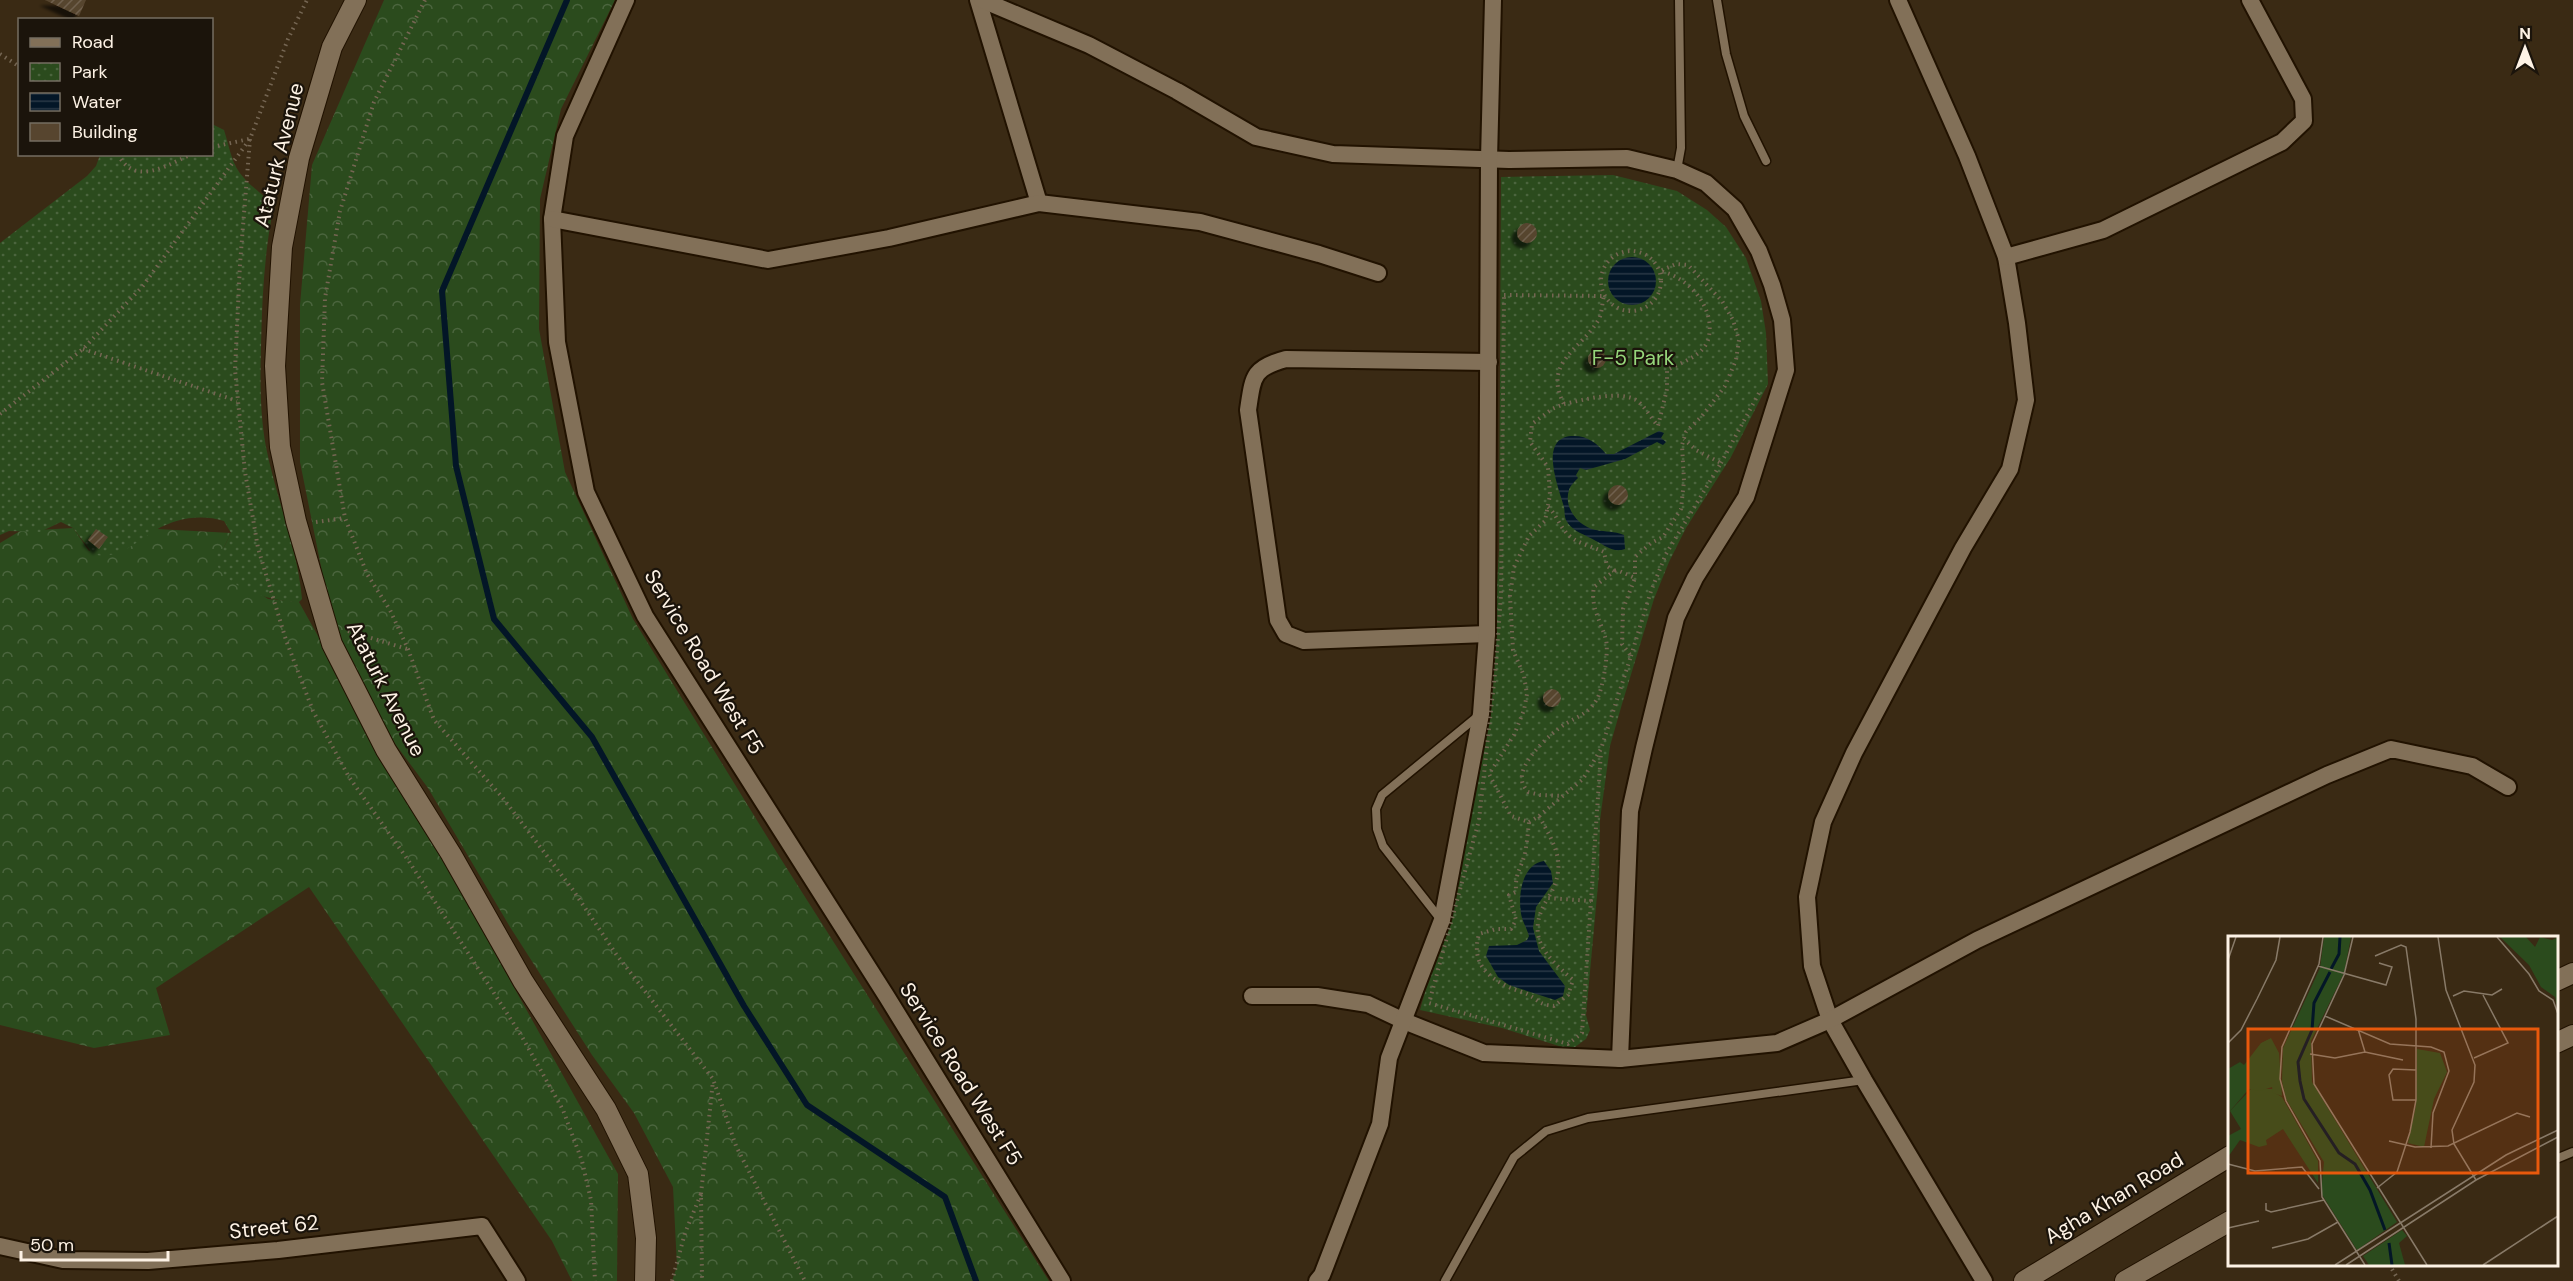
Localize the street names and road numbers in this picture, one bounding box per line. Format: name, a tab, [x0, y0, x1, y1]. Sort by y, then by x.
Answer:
street label: Ataturk Avenue	[248, 80, 311, 230]
street label: Service Road West F5	[638, 564, 770, 760]
street label: Ataturk Avenue	[340, 617, 432, 761]
street label: Service Road West F5	[893, 977, 1029, 1171]
street label: Agha Khan Road	[2039, 1146, 2189, 1250]
street label: Street 62	[228, 1208, 320, 1246]

